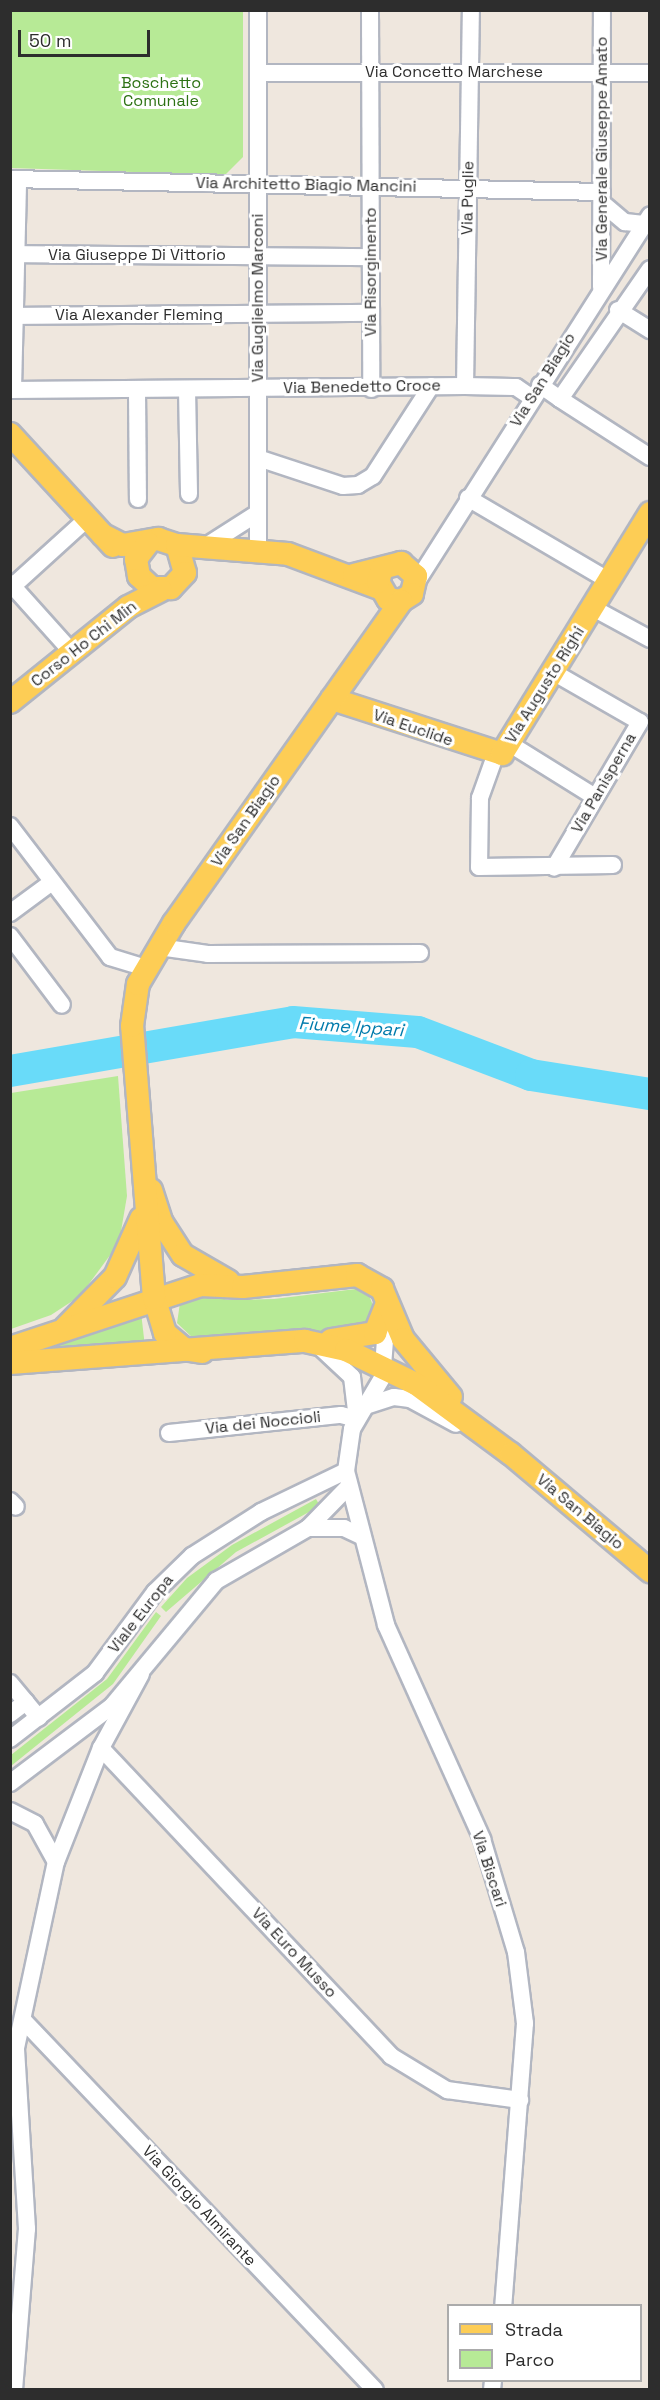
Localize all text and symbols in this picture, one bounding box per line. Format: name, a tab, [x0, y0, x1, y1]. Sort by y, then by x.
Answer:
scale bar	[21, 18, 153, 56]
text: 50 m	[29, 29, 71, 52]
street label: Via Generale Giuseppe Amato	[592, 37, 612, 261]
street label: Via Concetto Marchese	[365, 62, 543, 82]
park label: Boschetto Comunale	[121, 73, 201, 111]
street label: Via Puglie	[458, 161, 478, 235]
street label: Via Architetto Biagio Mancini	[195, 173, 417, 197]
street label: Via Risorgimento	[361, 207, 381, 337]
street label: Via Guglielmo Marconi	[248, 214, 268, 382]
street label: Via Giuseppe Di Vittorio	[48, 245, 226, 265]
street label: Via Alexander Fleming	[55, 305, 223, 325]
street label: Via San Biagio	[506, 329, 580, 431]
street label: Via Benedetto Croce	[283, 376, 441, 398]
street label: Corso Ho Chi Min	[27, 597, 141, 691]
street label: Via Augusto Righi	[501, 623, 589, 747]
street label: Via Euclide	[371, 705, 455, 751]
street label: Via Panisperna	[567, 729, 641, 837]
street label: Via San Biagio	[207, 771, 285, 871]
water label: Fiume Ippari	[298, 1013, 404, 1041]
street label: Via dei Noccioli	[204, 1407, 322, 1439]
street label: Via San Biagio	[533, 1470, 627, 1554]
street label: Viale Europa	[104, 1571, 178, 1657]
street label: Via Biscari	[468, 1829, 510, 1909]
street label: Via Euro Musso	[247, 1904, 341, 2002]
street label: Via Giorgio Almirante	[138, 2142, 260, 2270]
legend	[447, 2304, 642, 2382]
text: Strada	[505, 2318, 563, 2341]
text: Parco	[505, 2348, 554, 2371]

